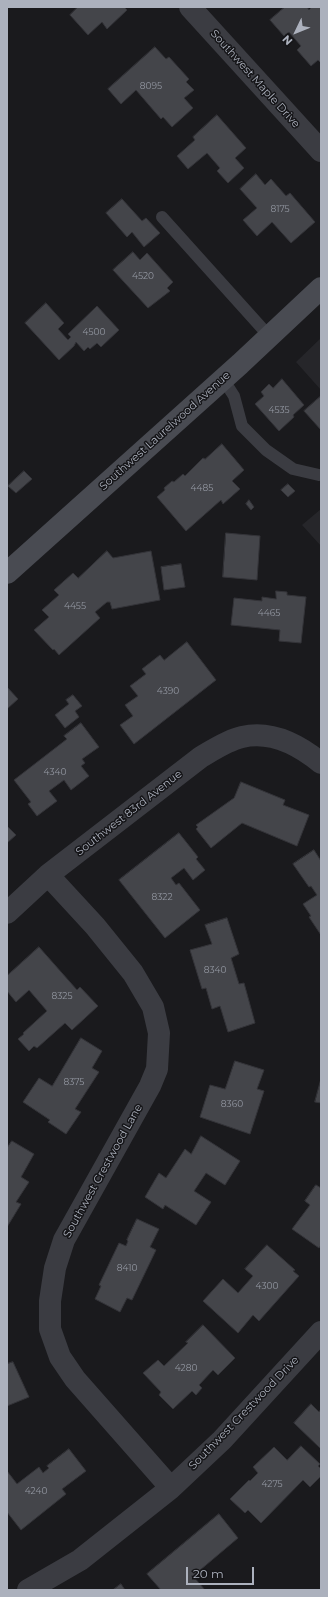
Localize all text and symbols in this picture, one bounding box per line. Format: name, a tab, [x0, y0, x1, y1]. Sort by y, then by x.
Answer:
north arrow	[276, 12, 316, 52]
street label: Southwest Maple Drive	[207, 27, 303, 131]
text: N	[279, 32, 295, 48]
house number: 8095	[140, 81, 162, 91]
house number: 8175	[270, 204, 290, 214]
house number: 4520	[132, 271, 154, 281]
house number: 4500	[83, 327, 105, 337]
street label: Southwest Laurelwood Avenue	[97, 369, 233, 493]
house number: 4535	[268, 405, 290, 415]
house number: 4485	[191, 483, 213, 493]
house number: 4455	[64, 601, 86, 611]
house number: 4465	[258, 608, 280, 618]
house number: 4390	[157, 686, 179, 696]
house number: 4340	[44, 767, 66, 777]
street label: Southwest 83rd Avenue	[73, 767, 185, 859]
house number: 8322	[152, 892, 172, 902]
house number: 8340	[204, 965, 226, 975]
house number: 8325	[52, 991, 72, 1001]
house number: 8375	[64, 1077, 84, 1087]
house number: 8360	[221, 1099, 243, 1109]
street label: Southwest Crestwood Lane	[61, 1102, 145, 1240]
house number: 8410	[117, 1263, 137, 1273]
house number: 4300	[256, 1281, 278, 1291]
street label: Southwest Crestwood Drive	[186, 1354, 302, 1472]
house number: 4280	[175, 1363, 197, 1373]
house number: 4275	[261, 1479, 283, 1489]
house number: 4240	[25, 1486, 47, 1496]
scale bar	[188, 1559, 256, 1585]
text: 20 m	[193, 1566, 224, 1581]

